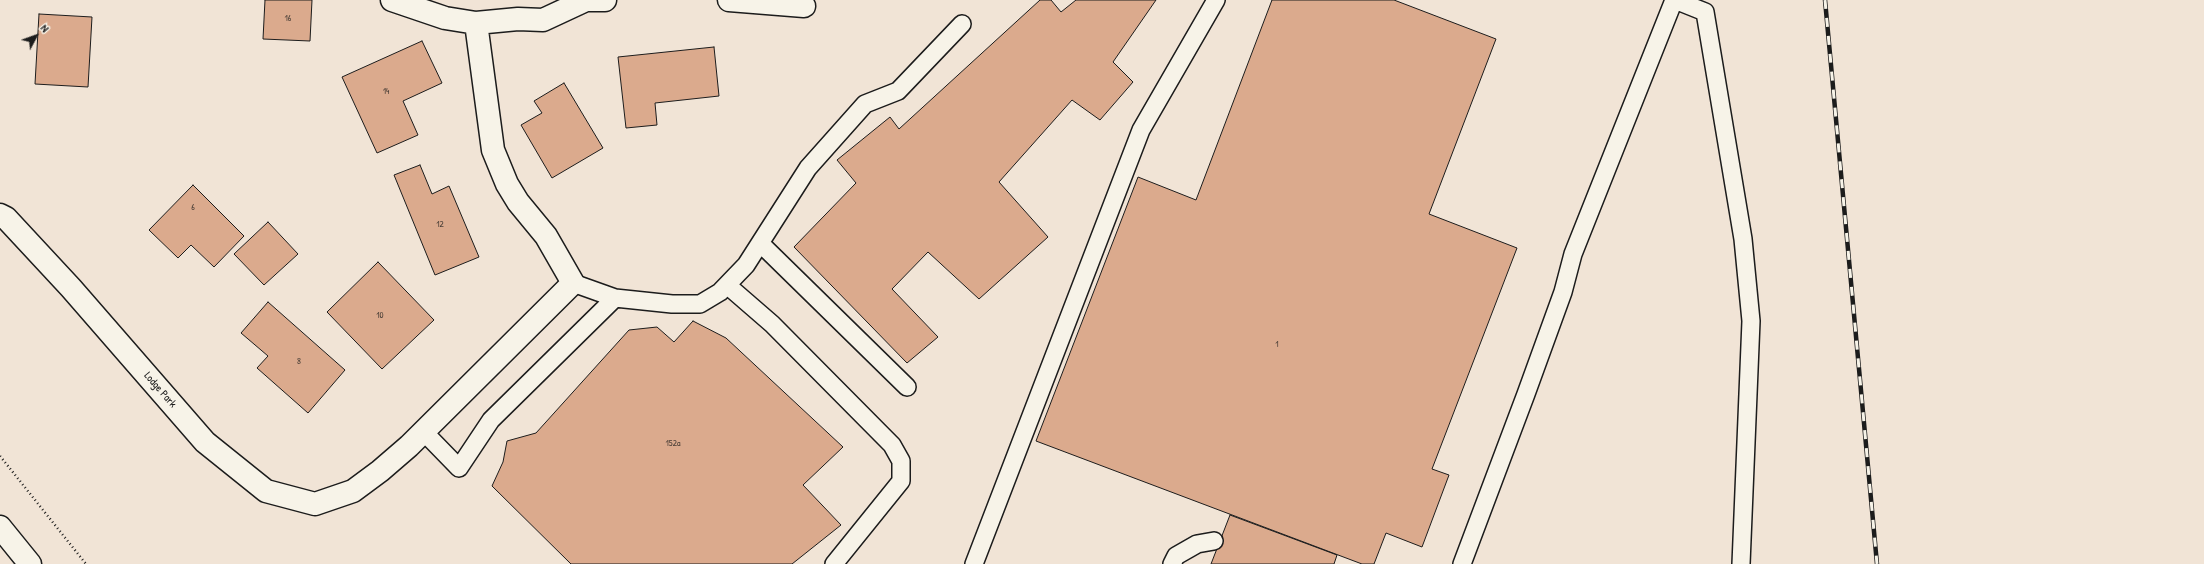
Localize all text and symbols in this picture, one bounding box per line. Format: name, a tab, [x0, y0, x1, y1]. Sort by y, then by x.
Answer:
house number: 16	[285, 14, 291, 24]
north arrow	[16, 16, 56, 56]
text: N	[38, 21, 52, 35]
house number: 14	[383, 87, 389, 97]
house number: 6	[191, 203, 195, 213]
house number: 12	[436, 220, 444, 230]
house number: 10	[376, 311, 384, 321]
house number: 1	[1275, 340, 1279, 350]
house number: 8	[297, 357, 301, 367]
street label: Lodge Park	[141, 369, 179, 411]
house number: 152a	[666, 439, 680, 449]

